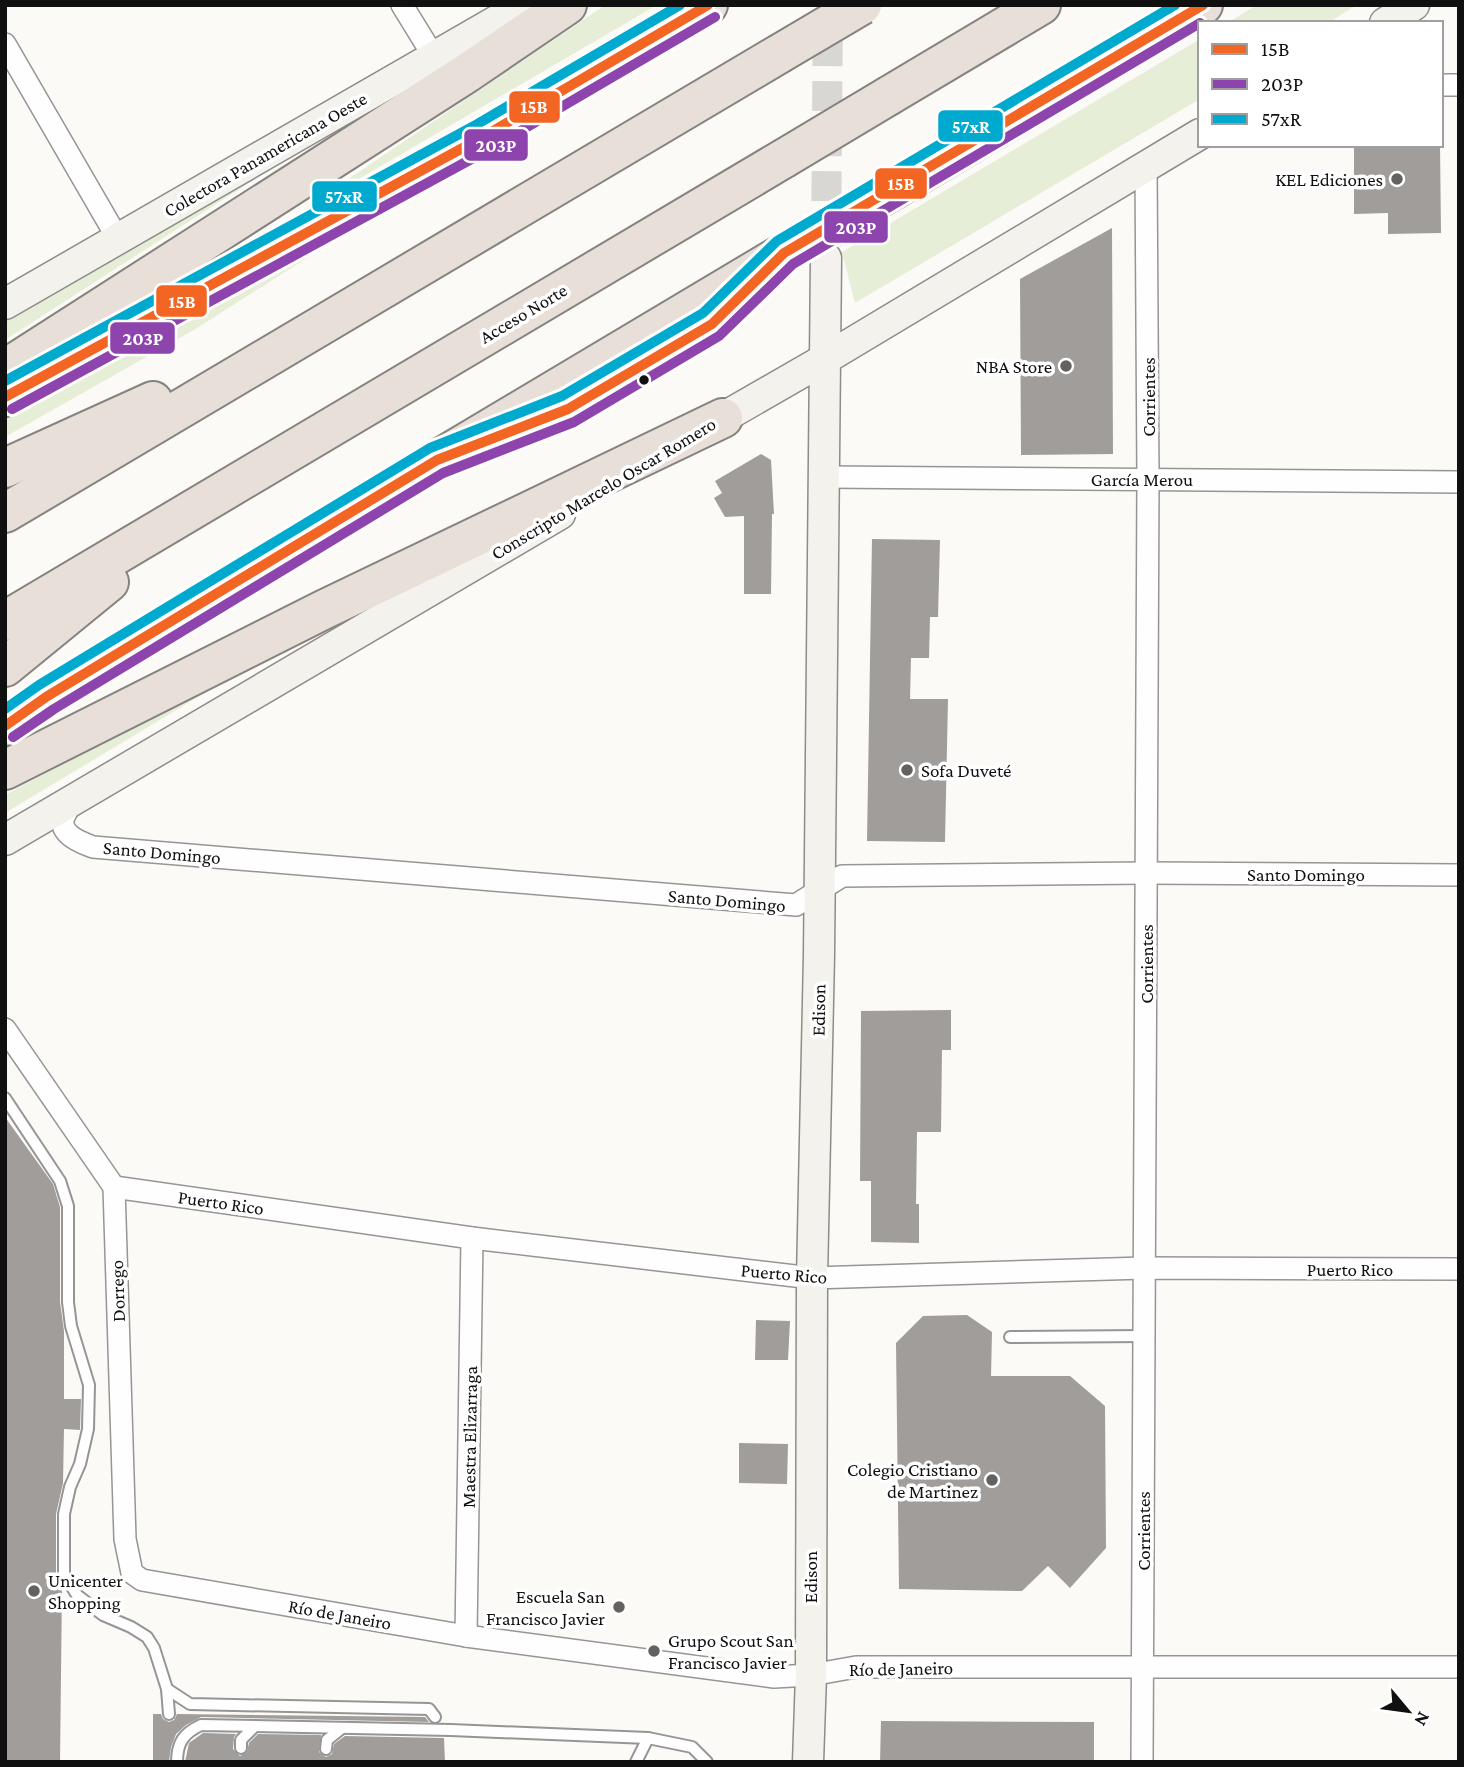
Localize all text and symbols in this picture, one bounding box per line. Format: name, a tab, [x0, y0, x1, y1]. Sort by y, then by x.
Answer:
legend	[1198, 21, 1443, 147]
text: 15B	[1261, 37, 1289, 61]
text: 203P	[1261, 72, 1303, 96]
street label: Colectora Panamericana Oeste	[160, 88, 370, 221]
line badge: 15B	[508, 90, 561, 124]
text: 15B	[520, 96, 548, 117]
text: 57xR	[1261, 107, 1302, 131]
line badge: 57xR	[937, 109, 1004, 143]
text: 57xR	[952, 116, 991, 137]
line badge: 203P	[463, 128, 529, 162]
text: 203P	[476, 135, 516, 156]
line badge: 15B	[874, 167, 928, 200]
place label: KEL Ediciones	[1275, 169, 1383, 190]
marker: KEL Ediciones	[1389, 171, 1405, 187]
text: 15B	[887, 173, 915, 194]
line badge: 57xR	[311, 180, 378, 213]
text: 57xR	[325, 186, 364, 207]
line badge: 203P	[823, 210, 889, 244]
text: 203P	[836, 217, 876, 238]
street label: Acceso Norte	[476, 279, 571, 348]
line badge: 15B	[155, 284, 208, 318]
text: 15B	[168, 291, 196, 312]
line badge: 203P	[109, 321, 176, 355]
text: 203P	[123, 328, 163, 349]
place label: NBA Store	[976, 356, 1052, 377]
street label: Corrientes	[1138, 357, 1159, 437]
marker: NBA Store	[1058, 358, 1074, 374]
unlabelled marker	[637, 373, 651, 387]
street label: Conscripto Marcelo Oscar Romero	[487, 413, 719, 564]
street label: García Merou	[1091, 469, 1193, 490]
place label: Sofa Duveté	[921, 760, 1011, 781]
marker: Sofa Duveté	[899, 762, 915, 778]
street label: Santo Domingo	[102, 837, 222, 868]
street label: Santo Domingo	[1247, 864, 1365, 885]
street label: Santo Domingo	[667, 885, 787, 916]
street label: Corrientes	[1136, 924, 1157, 1004]
street label: Edison	[808, 984, 829, 1036]
street label: Puerto Rico	[177, 1186, 265, 1219]
street label: Puerto Rico	[740, 1259, 828, 1288]
street label: Puerto Rico	[1307, 1259, 1393, 1280]
street label: Dorrego	[106, 1260, 129, 1322]
street label: Maestra Elizarraga	[458, 1365, 481, 1508]
place label: Colegio Cristiano de Martinez	[847, 1459, 978, 1502]
marker: Colegio Cristiano de Martinez	[984, 1472, 1000, 1488]
street label: Corrientes	[1133, 1491, 1154, 1571]
street label: Edison	[800, 1551, 821, 1603]
place label: Unicenter Shopping	[48, 1570, 123, 1613]
marker: Unicenter Shopping	[26, 1583, 42, 1599]
place label: Escuela San Francisco Javier	[486, 1586, 605, 1629]
street label: Río de Janeiro	[287, 1595, 393, 1634]
marker: Escuela San Francisco Javier	[611, 1599, 627, 1615]
place label: Grupo Scout San Francisco Javier	[668, 1630, 794, 1673]
marker: Grupo Scout San Francisco Javier	[646, 1643, 662, 1659]
street label: Río de Janeiro	[849, 1657, 953, 1680]
north arrow	[1373, 1676, 1443, 1746]
text: N	[1410, 1708, 1435, 1730]

